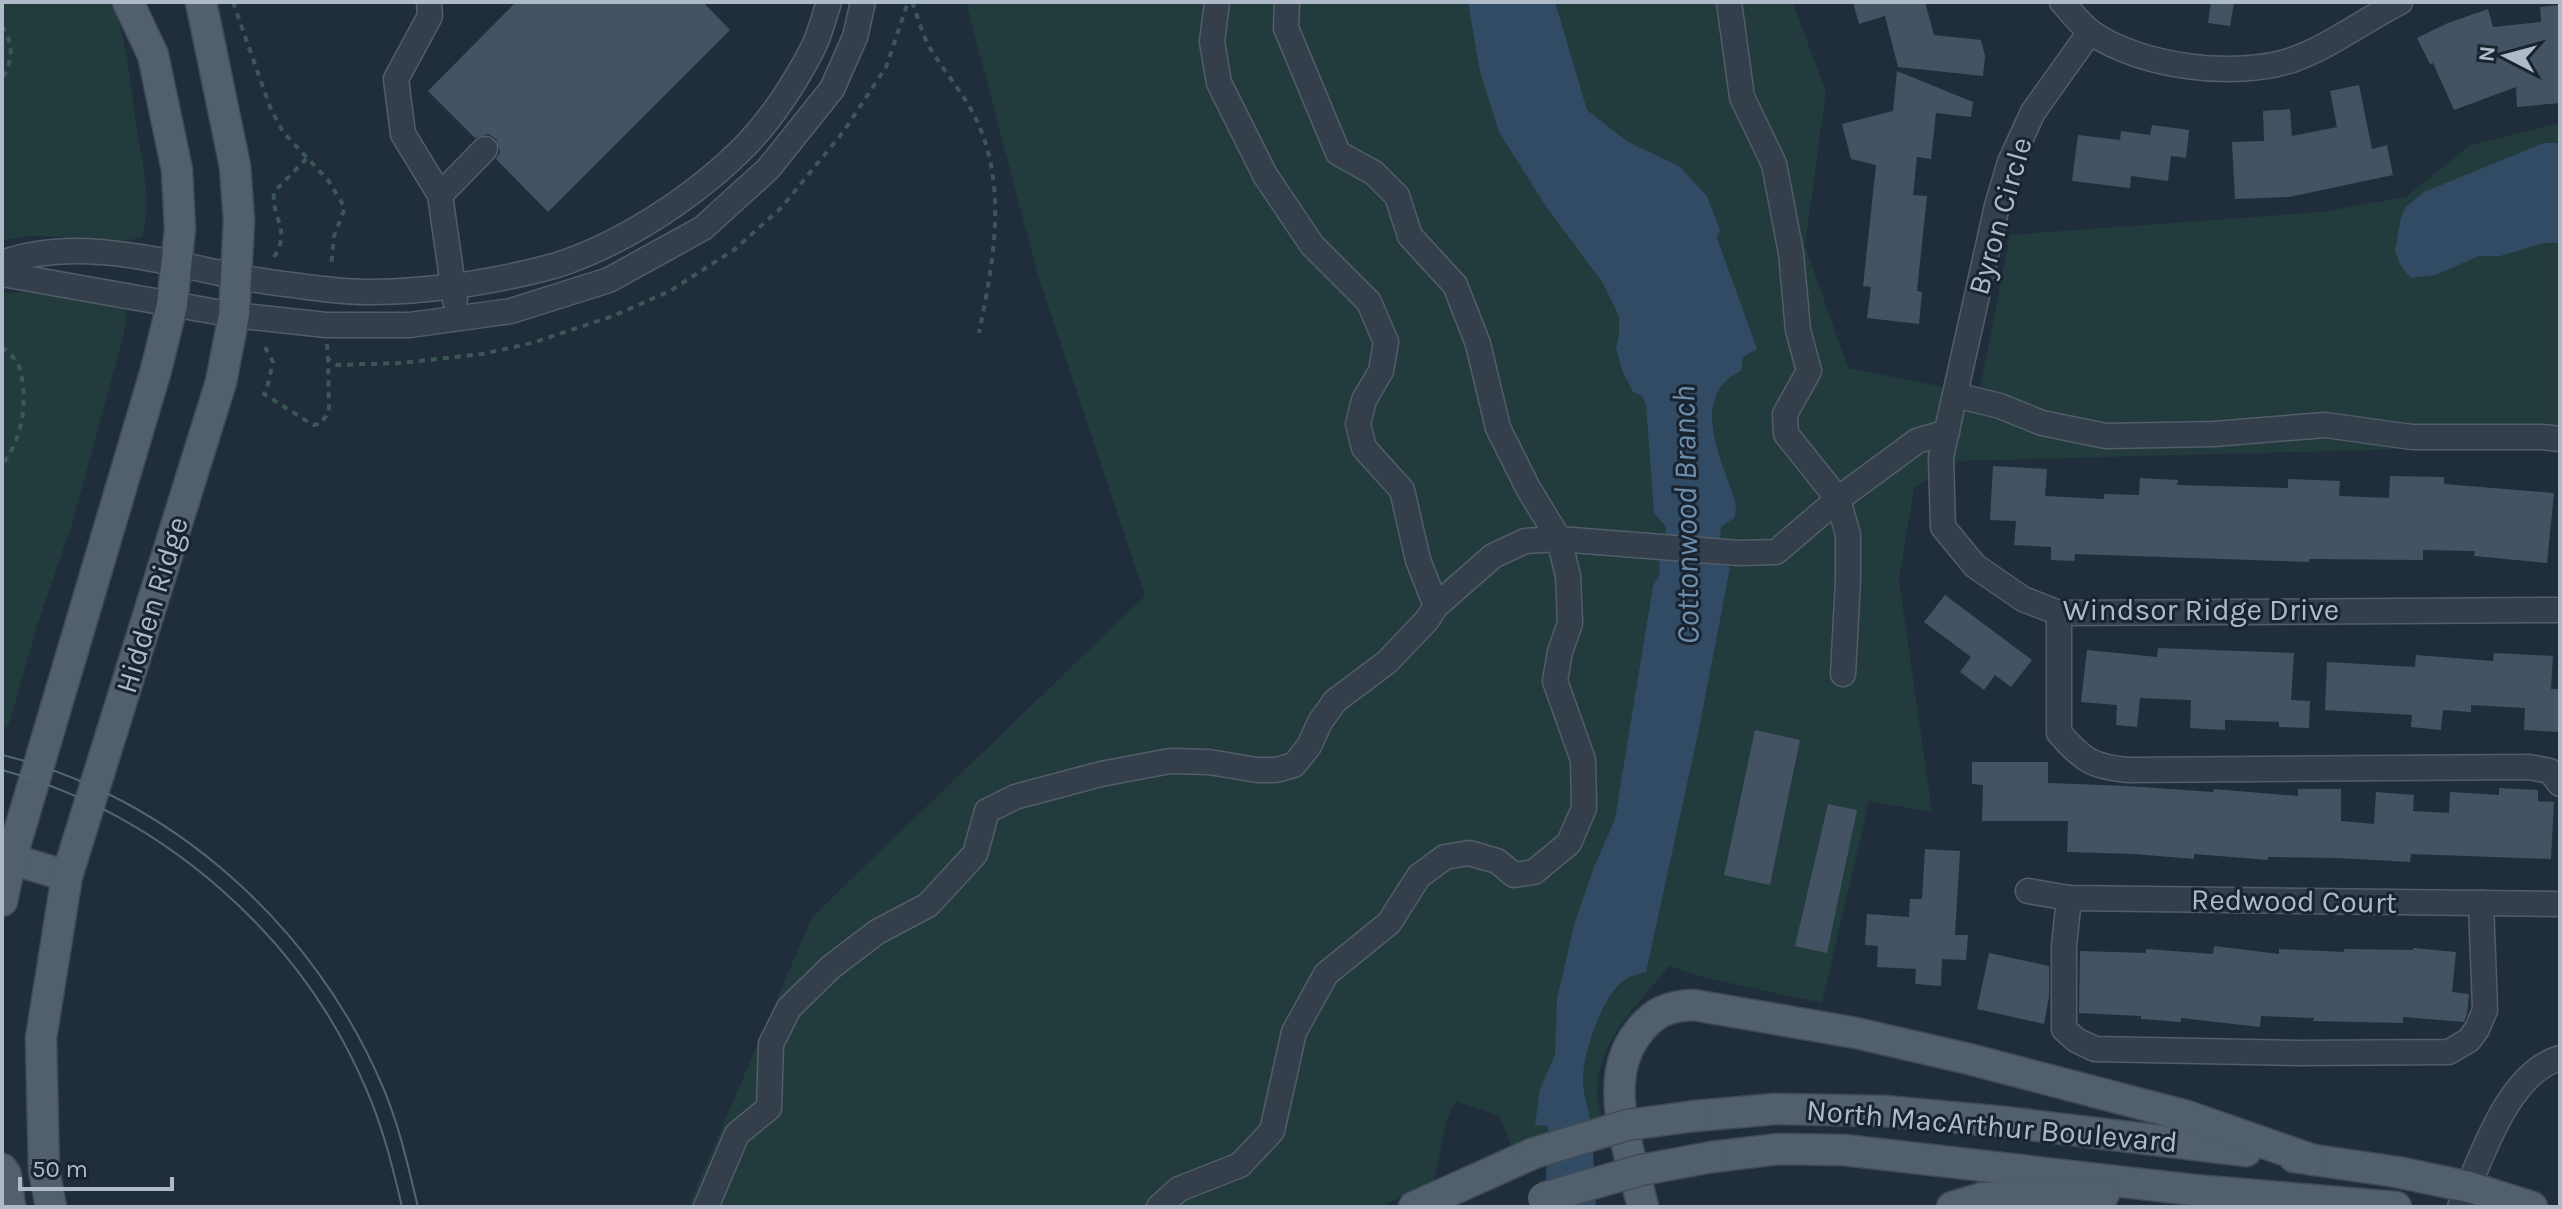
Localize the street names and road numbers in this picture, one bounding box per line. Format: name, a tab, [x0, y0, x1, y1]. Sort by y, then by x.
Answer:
street label: Byron Circle	[1960, 133, 2040, 299]
street label: Hidden Ridge	[108, 512, 196, 698]
street label: Windsor Ridge Drive	[2063, 592, 2339, 628]
street label: Redwood Court	[2191, 881, 2397, 921]
street label: North MacArthur Boulevard	[1805, 1092, 2179, 1160]

